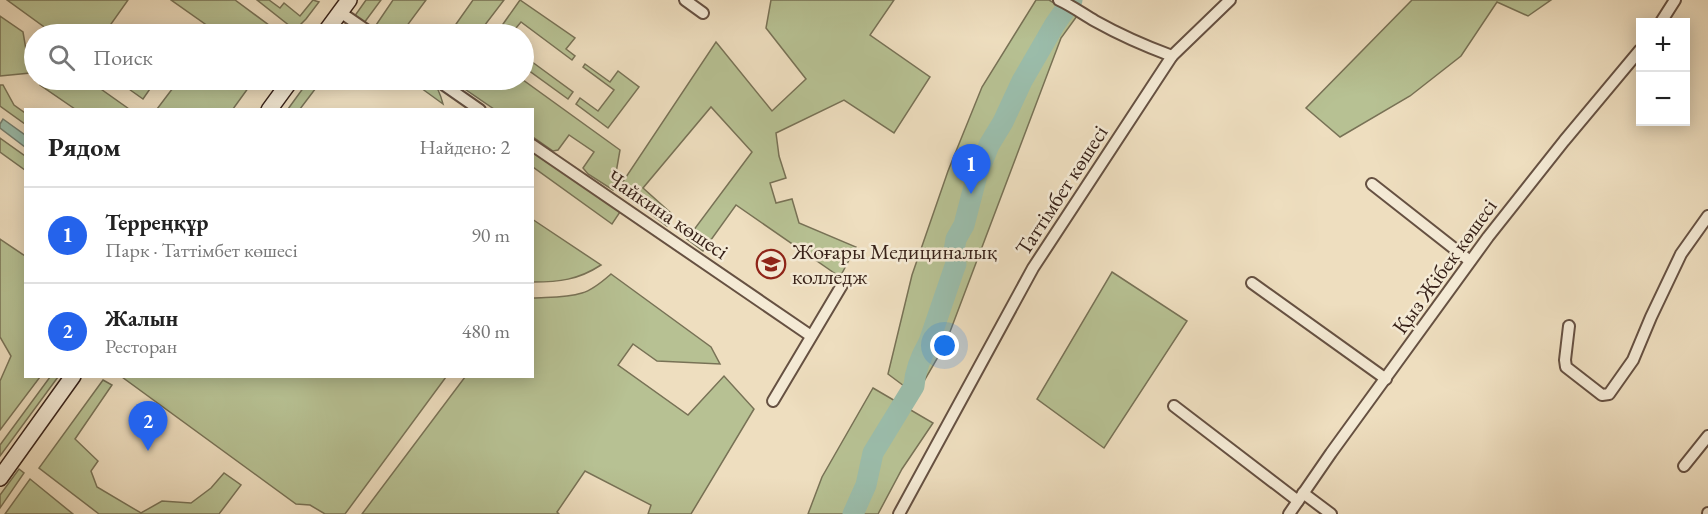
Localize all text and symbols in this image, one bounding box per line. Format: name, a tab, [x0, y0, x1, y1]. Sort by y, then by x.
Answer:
map controls	[1636, 18, 1690, 126]
button: +	[1636, 18, 1690, 72]
search box	[24, 24, 534, 90]
icon: search	[45, 41, 78, 74]
text: Поиск	[93, 43, 153, 72]
button: −	[1636, 72, 1690, 126]
street label: Таттімбет көшесі	[1008, 120, 1114, 261]
text: Рядом	[48, 130, 121, 164]
text: Найдено: 2	[419, 134, 510, 160]
pin: 1	[952, 144, 990, 194]
street label: Чайкина көшесі	[601, 163, 734, 266]
street label: Қыз Жібек көшесі	[1385, 193, 1503, 340]
text: Терреңқұр	[105, 208, 208, 237]
text: 1	[62, 222, 73, 248]
text: 90 m	[471, 222, 510, 248]
text: Парк · Таттімбет көшесі	[105, 237, 298, 263]
place label: Жоғары Медициналық колледж	[791, 237, 998, 291]
school or university icon: Жоғары Медициналық колледж	[755, 248, 787, 280]
text: Жалын	[105, 304, 178, 333]
text: 2	[62, 318, 73, 344]
text: 480 m	[462, 318, 510, 344]
your location	[930, 331, 959, 360]
text: Ресторан	[105, 333, 177, 359]
pin: 2	[128, 402, 168, 451]

